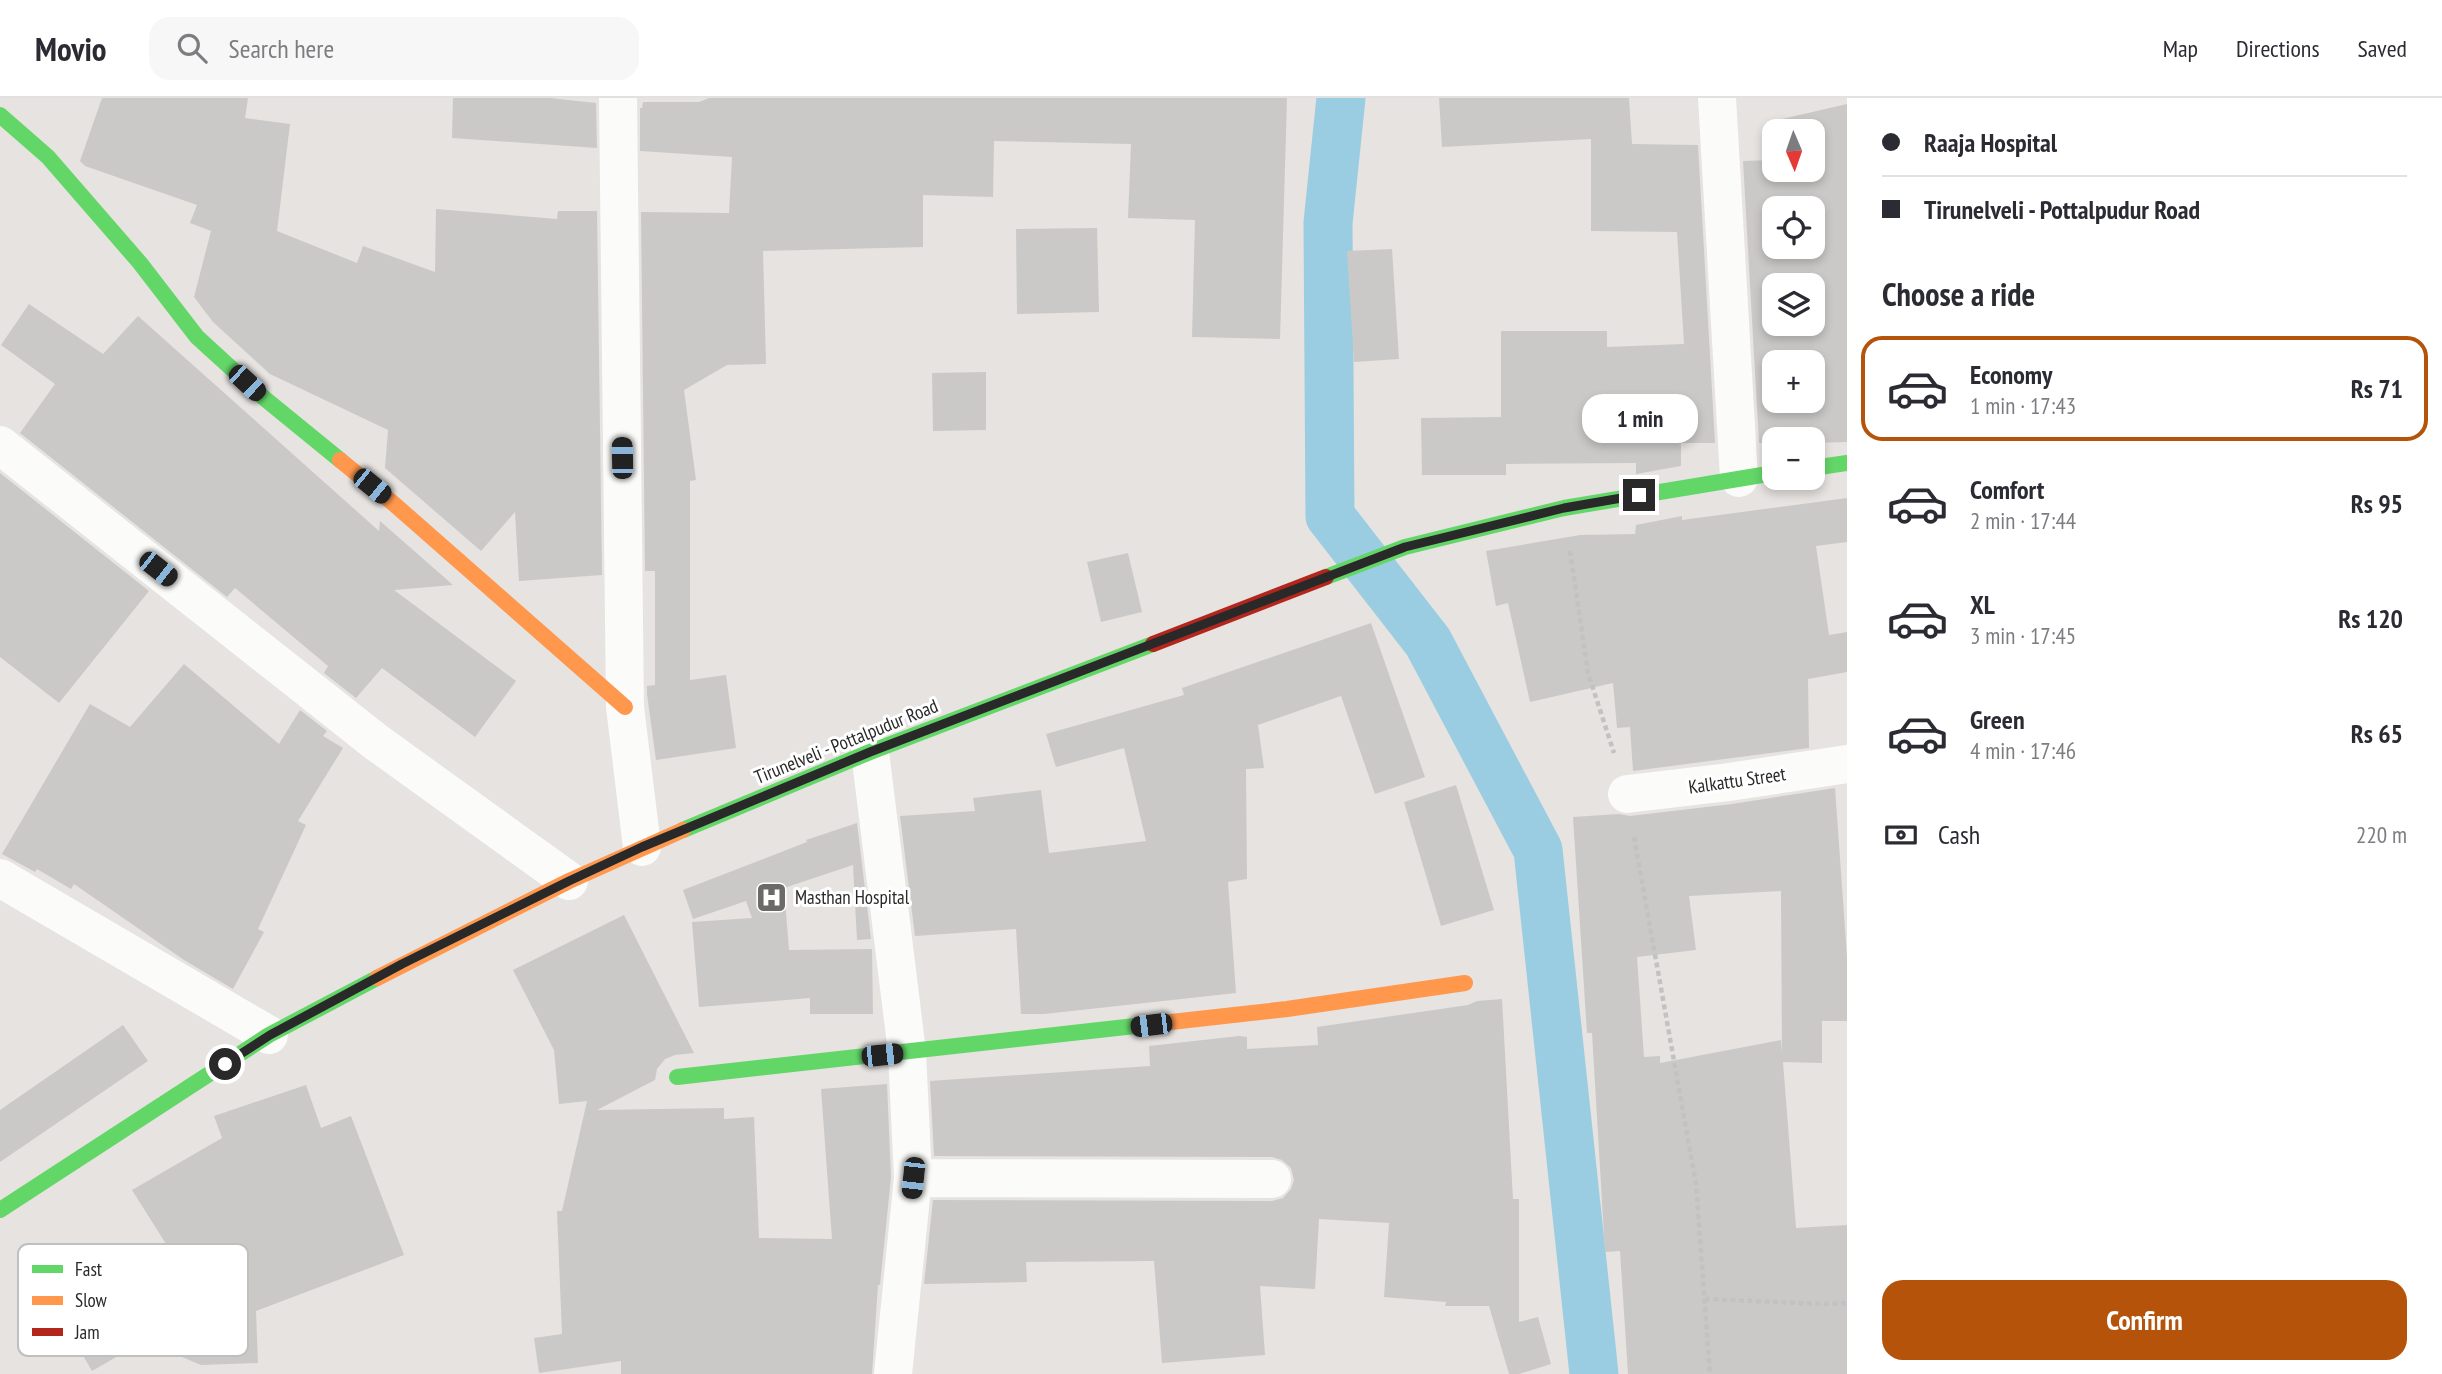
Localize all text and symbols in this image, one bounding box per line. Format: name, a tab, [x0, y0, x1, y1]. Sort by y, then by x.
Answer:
search box	[149, 17, 639, 80]
text: Movio	[35, 27, 107, 70]
icon: search	[173, 29, 211, 67]
text: Search here	[229, 32, 334, 65]
text: Map	[2163, 33, 2198, 64]
text: Directions	[2236, 33, 2320, 64]
text: Saved	[2358, 33, 2407, 64]
north arrow	[1762, 119, 1825, 182]
map controls	[1762, 119, 1825, 490]
text: Raaja Hospital	[1924, 126, 2057, 159]
text: Tirunelveli - Pottalpudur Road	[1924, 193, 2200, 226]
button: locate	[1762, 196, 1825, 259]
button: layers	[1762, 273, 1825, 336]
text: Choose a ride	[1882, 273, 2035, 315]
button: +	[1762, 350, 1825, 413]
icon: car	[1886, 357, 1949, 420]
text: Economy	[1970, 358, 2052, 391]
car	[225, 361, 270, 405]
text: Rs 71	[2351, 372, 2403, 405]
text: 1 min · 17:43	[1970, 391, 2076, 420]
callout: 1 min	[1581, 394, 1697, 442]
text: 1 min	[1617, 404, 1663, 433]
button: −	[1762, 427, 1825, 490]
car	[612, 437, 633, 479]
car	[350, 465, 395, 507]
icon: car	[1886, 472, 1949, 535]
text: Comfort	[1970, 473, 2044, 506]
route end	[1623, 479, 1655, 511]
text: Rs 95	[2351, 487, 2403, 520]
text: 2 min · 17:44	[1970, 506, 2076, 535]
car	[135, 548, 182, 590]
icon: car	[1886, 587, 1949, 650]
text: XL	[1970, 588, 1995, 621]
text: Rs 120	[2338, 602, 2403, 635]
text: 3 min · 17:45	[1970, 621, 2076, 650]
street label: Tirunelveli - Pottalpudur Road	[751, 693, 941, 789]
icon: car	[1886, 702, 1949, 765]
text: Green	[1970, 703, 2025, 736]
text: Rs 65	[2351, 717, 2403, 750]
text: 4 min · 17:46	[1970, 736, 2076, 765]
street label: Kalkattu Street	[1687, 761, 1788, 799]
icon: cash	[1882, 816, 1920, 854]
text: Cash	[1938, 818, 1980, 851]
text: 220 m	[2356, 820, 2407, 849]
hospital icon: Masthan Hospital	[755, 880, 789, 914]
place label: Masthan Hospital	[795, 885, 910, 909]
car	[1129, 1012, 1174, 1038]
car	[861, 1042, 904, 1068]
route start	[209, 1048, 241, 1080]
car	[901, 1156, 926, 1200]
legend	[18, 1244, 248, 1356]
text: Fast	[75, 1257, 103, 1281]
button: Confirm	[1882, 1280, 2407, 1360]
text: Slow	[75, 1288, 108, 1312]
text: Jam	[74, 1320, 100, 1344]

